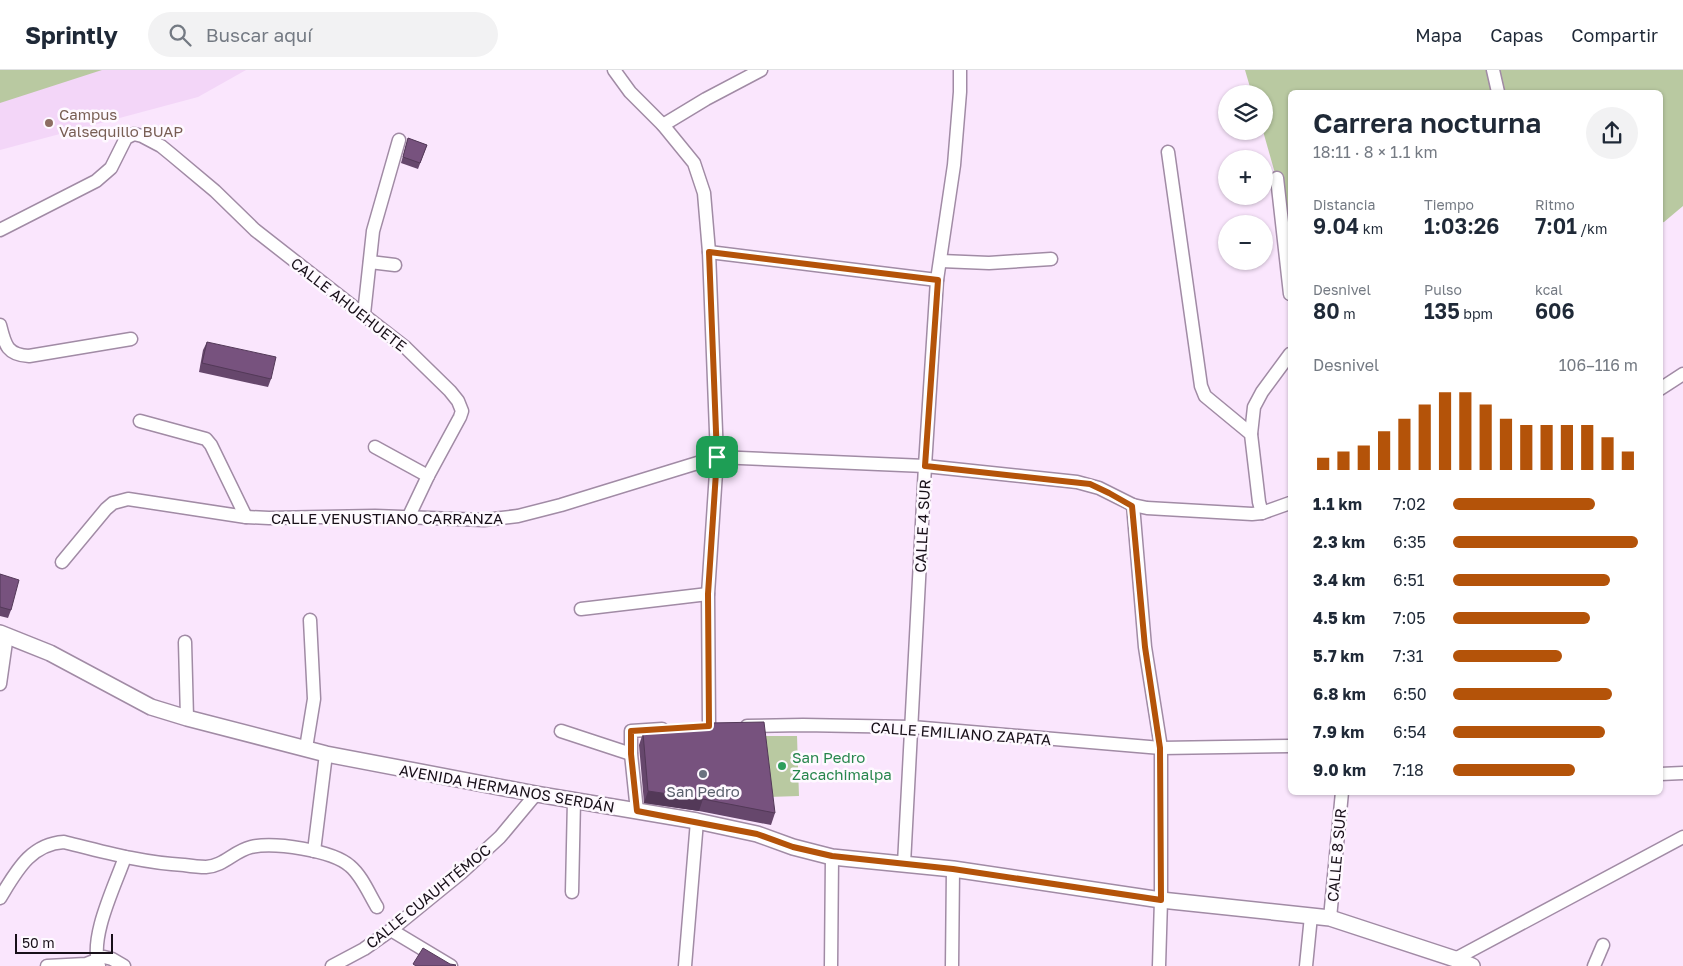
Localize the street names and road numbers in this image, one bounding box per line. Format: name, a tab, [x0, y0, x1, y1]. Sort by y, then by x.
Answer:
street label: CALLE AHUEHUETE	[288, 253, 410, 355]
street label: CALLE 4 SUR	[911, 479, 933, 573]
street label: CALLE VENUSTIANO CARRANZA	[271, 509, 503, 527]
street label: CALLE EMILIANO ZAPATA	[870, 718, 1052, 748]
street label: AVENIDA HERMANOS SERDÁN	[398, 760, 616, 816]
street label: CALLE 8 SUR	[1323, 808, 1349, 902]
street label: CALLE CUAUHTÉMOC	[362, 840, 494, 952]

